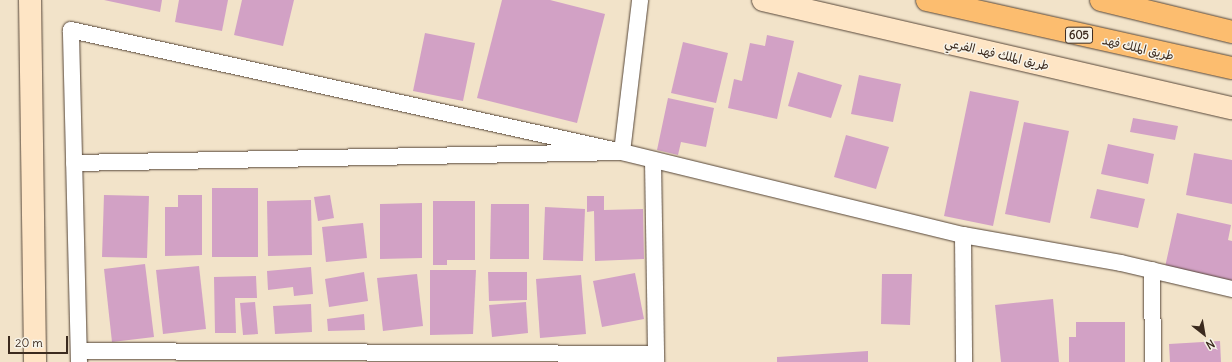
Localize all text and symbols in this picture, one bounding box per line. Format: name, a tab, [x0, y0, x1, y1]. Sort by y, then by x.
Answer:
road number: 605	[1065, 26, 1093, 44]
street label: طريق الملك فهد	[1101, 33, 1175, 63]
street label: طريق الملك فهد الفرعي	[943, 35, 1051, 73]
north arrow	[1184, 314, 1224, 354]
scale bar	[10, 328, 70, 354]
text: 20 m	[15, 335, 43, 350]
text: N	[1203, 336, 1217, 352]

